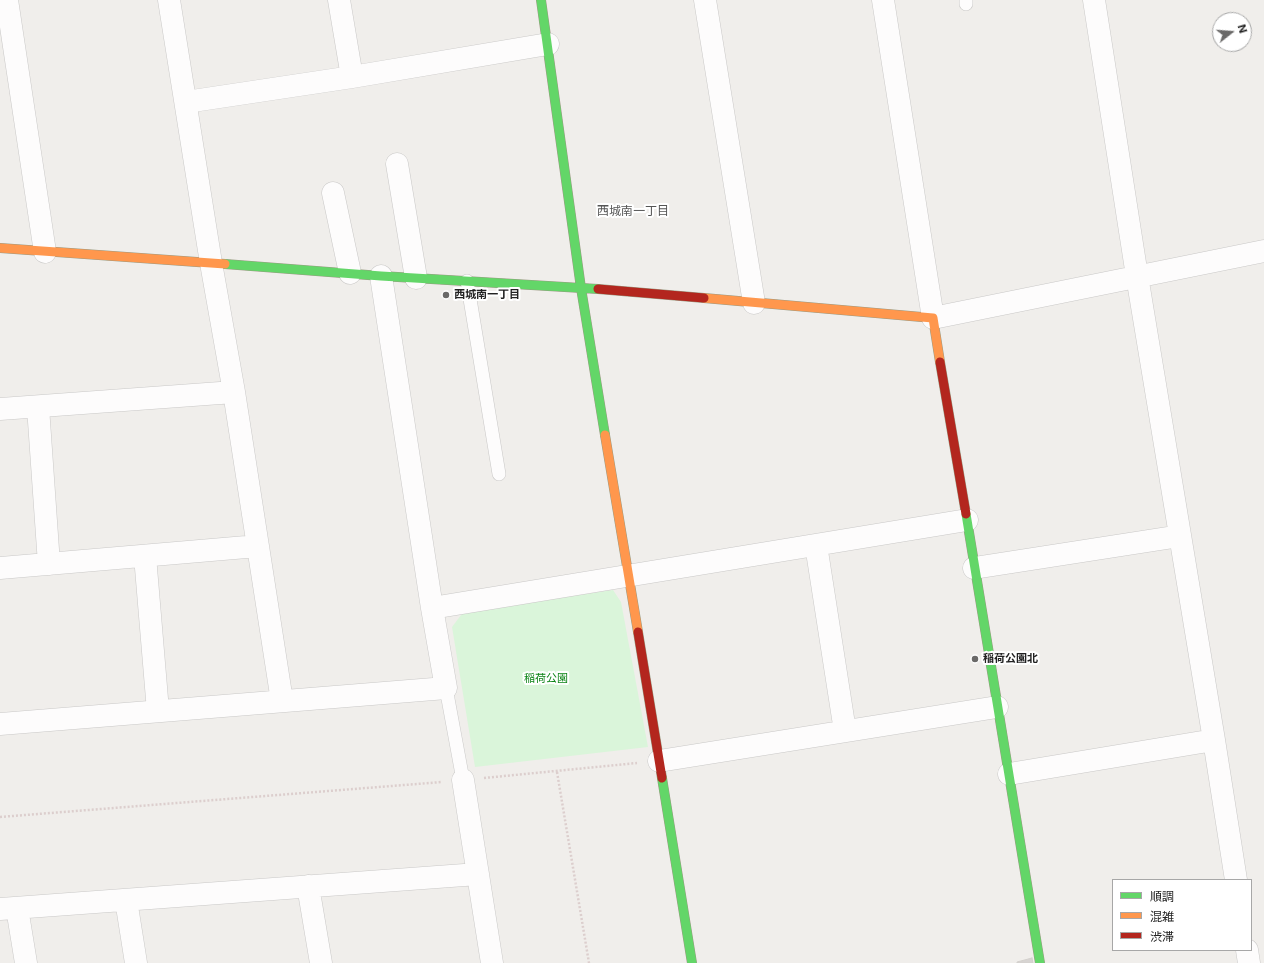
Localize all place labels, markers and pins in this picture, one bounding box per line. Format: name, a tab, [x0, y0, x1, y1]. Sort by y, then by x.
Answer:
place label: 西城南一丁目	[454, 288, 520, 302]
marker: 西城南一丁目	[441, 290, 451, 300]
place label: 稲荷公園北	[983, 652, 1038, 666]
marker: 稲荷公園北	[970, 654, 980, 664]

